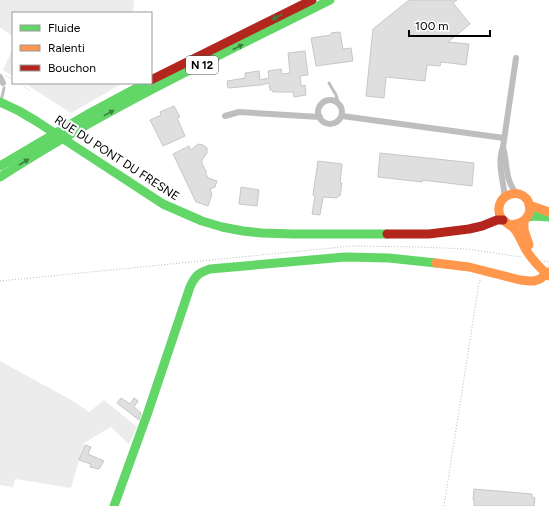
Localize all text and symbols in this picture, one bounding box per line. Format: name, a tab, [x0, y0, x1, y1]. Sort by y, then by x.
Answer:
legend	[12, 12, 152, 84]
scale bar	[409, 12, 490, 38]
one-way arrow	[271, 14, 283, 21]
text: 100 m	[415, 19, 449, 33]
text: Fluide	[48, 21, 81, 35]
text: Ralenti	[48, 41, 85, 55]
one-way arrow	[232, 44, 243, 50]
road number: N 12	[186, 56, 218, 74]
text: Bouchon	[48, 61, 96, 75]
one-way arrow	[104, 109, 115, 116]
street label: RUE DU PONT DU FRESNE	[52, 113, 182, 203]
one-way arrow	[19, 158, 29, 166]

